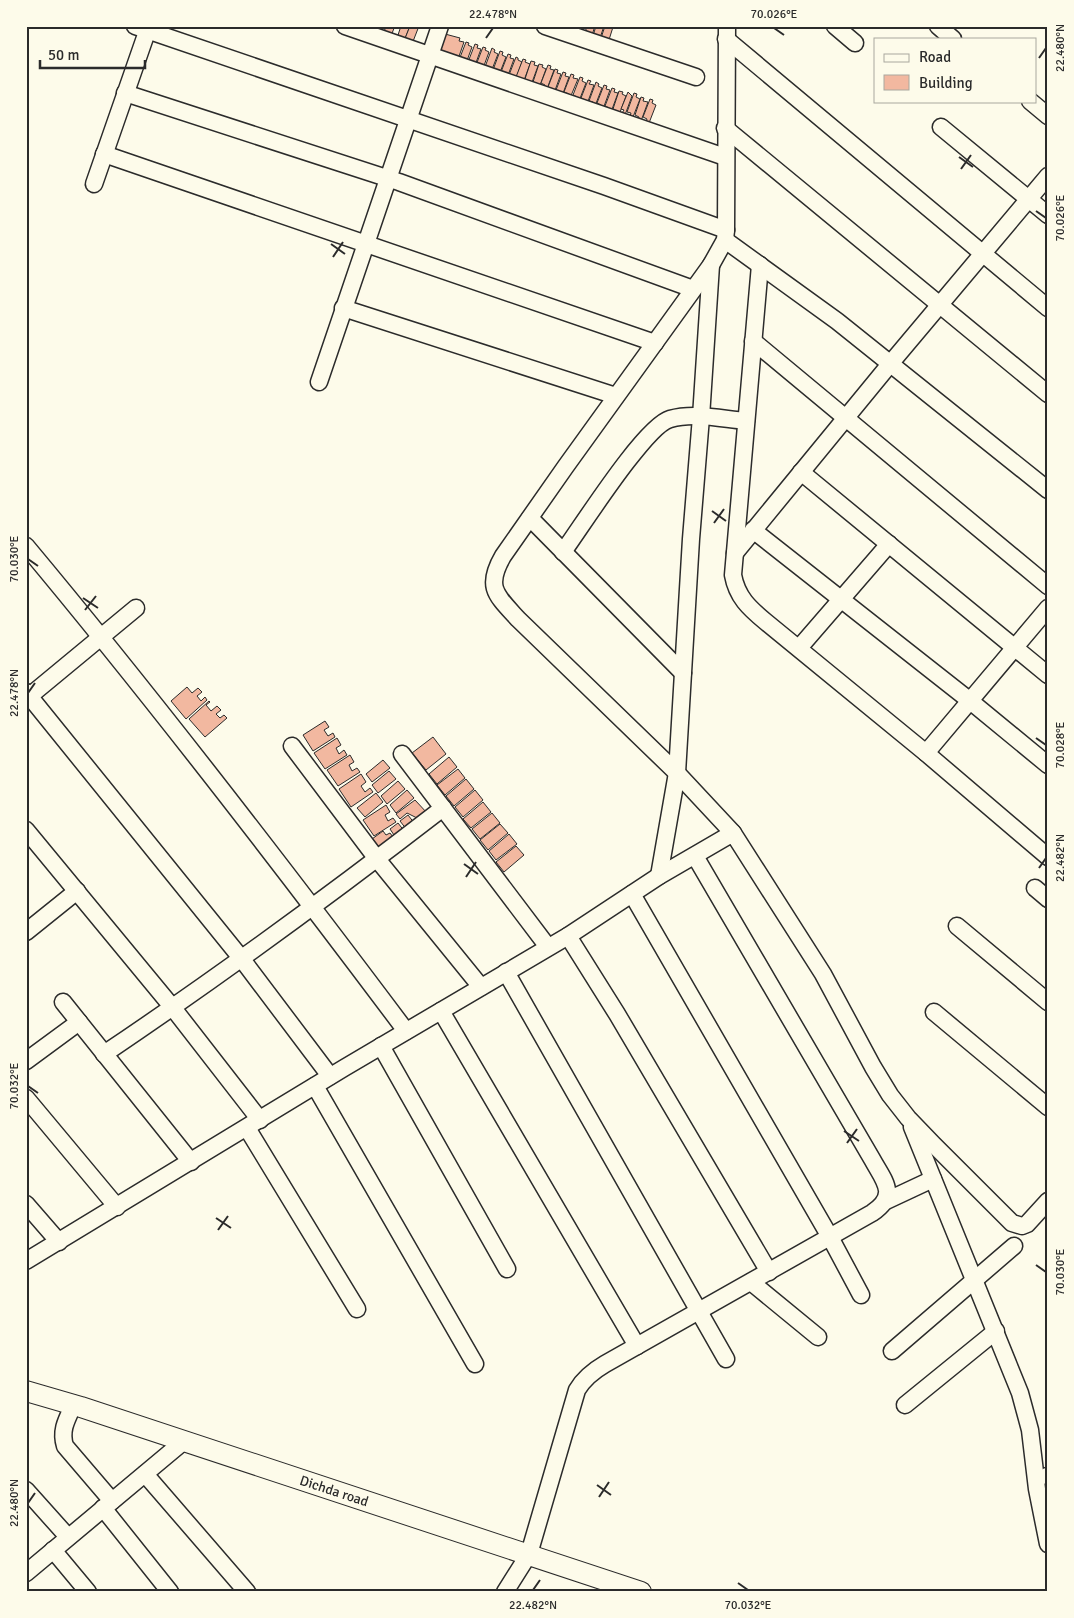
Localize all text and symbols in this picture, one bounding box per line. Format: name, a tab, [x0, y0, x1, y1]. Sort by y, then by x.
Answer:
text: 22.478°N	[469, 7, 517, 22]
text: 70.026°E	[751, 7, 798, 22]
text: 22.480°N	[1053, 24, 1068, 72]
scale bar	[40, 38, 145, 70]
legend	[874, 38, 1036, 102]
text: 50 m	[48, 46, 79, 64]
text: Road	[919, 48, 951, 66]
text: Building	[919, 74, 973, 92]
text: 70.026°E	[1053, 194, 1068, 241]
text: 70.030°E	[7, 535, 22, 582]
text: 22.478°N	[7, 669, 22, 717]
text: 70.028°E	[1053, 721, 1068, 768]
text: 22.482°N	[1053, 834, 1068, 882]
text: 70.032°E	[7, 1062, 22, 1109]
text: 70.030°E	[1053, 1248, 1068, 1295]
street label: Dichda road	[298, 1472, 371, 1510]
text: 22.480°N	[7, 1479, 22, 1527]
text: 22.482°N	[509, 1598, 557, 1613]
text: 70.032°E	[725, 1598, 772, 1613]

